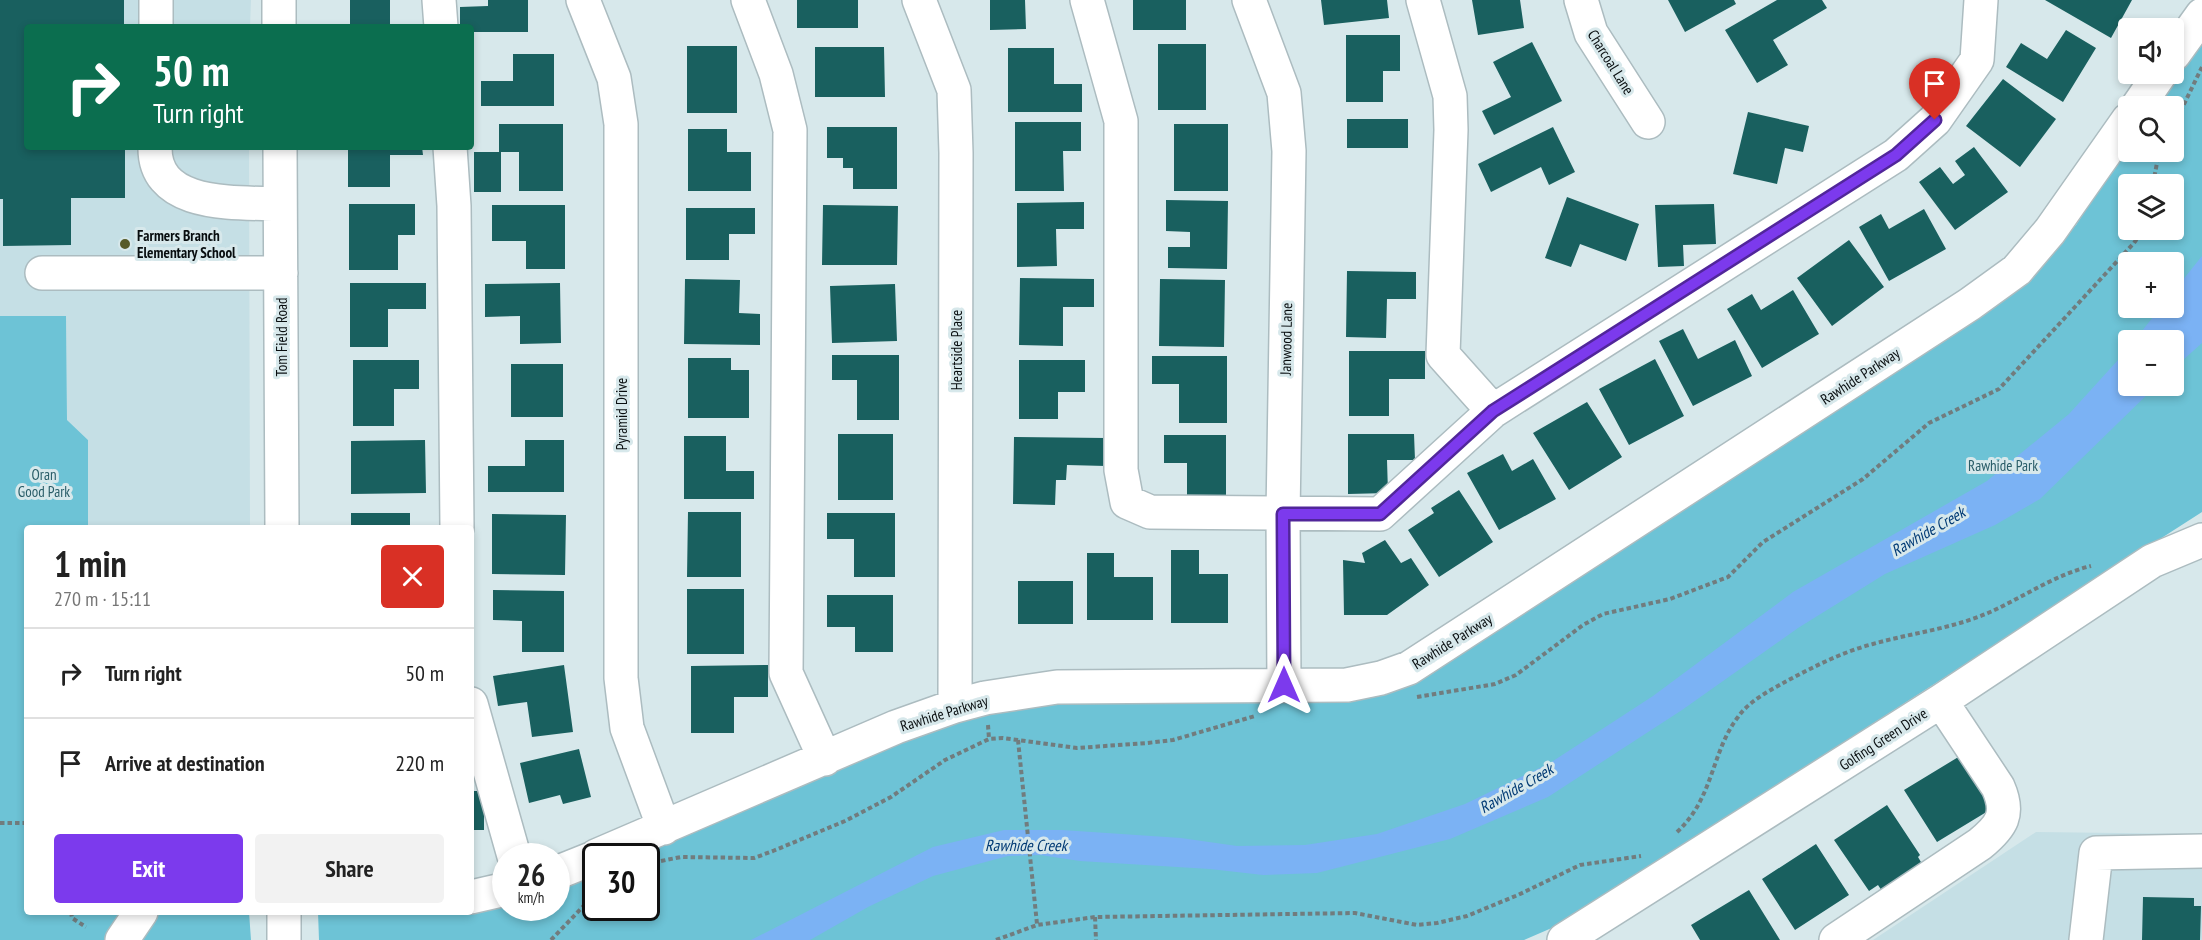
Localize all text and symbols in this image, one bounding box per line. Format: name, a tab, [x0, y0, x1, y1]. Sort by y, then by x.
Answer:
map controls	[2118, 18, 2184, 396]
button: sound	[2118, 18, 2184, 84]
street label: Charcoal Lane	[1584, 26, 1638, 98]
text: 50 m	[153, 43, 230, 98]
icon: right	[54, 48, 132, 126]
pin	[1909, 58, 1960, 120]
icon: arrive	[1918, 67, 1951, 100]
text: Turn right	[153, 96, 244, 130]
button: search	[2118, 96, 2184, 162]
button: layers	[2118, 174, 2184, 240]
place label: Farmers Branch Elementary School	[137, 226, 236, 262]
marker: Farmers Branch Elementary School	[118, 237, 132, 251]
button: +	[2118, 252, 2184, 318]
street label: Tom Field Road	[272, 298, 291, 377]
street label: Janwood Lane	[1276, 303, 1296, 376]
street label: Heartside Place	[947, 310, 966, 390]
button: −	[2118, 330, 2184, 396]
street label: Rawhide Parkway	[1817, 343, 1903, 409]
street label: Pyramid Drive	[612, 378, 631, 450]
park label: Rawhide Park	[1968, 456, 2038, 475]
park label: Oran Good Park	[18, 465, 70, 501]
water label: Rawhide Creek	[1888, 501, 1970, 560]
text: 1 min	[54, 540, 127, 587]
button: close	[381, 545, 444, 608]
text: 270 m · 15:11	[54, 586, 151, 612]
street label: Rawhide Parkway	[1409, 609, 1496, 673]
position arrow	[1252, 653, 1316, 717]
icon: right	[54, 657, 87, 690]
text: Turn right	[105, 659, 182, 687]
text: 50 m	[405, 659, 444, 687]
street label: Rawhide Parkway	[898, 691, 990, 735]
street label: Golfing Green Drive	[1835, 704, 1931, 774]
icon: arrive	[54, 747, 87, 780]
text: Arrive at destination	[105, 749, 265, 777]
text: 220 m	[395, 749, 444, 777]
water label: Rawhide Creek	[1476, 758, 1558, 817]
button: Exit	[54, 834, 243, 903]
button: Share	[255, 834, 444, 903]
water label: Rawhide Creek	[985, 835, 1069, 855]
speed limit sign: 30	[582, 843, 660, 921]
text: 26	[517, 855, 545, 894]
text: km/h	[518, 888, 544, 907]

